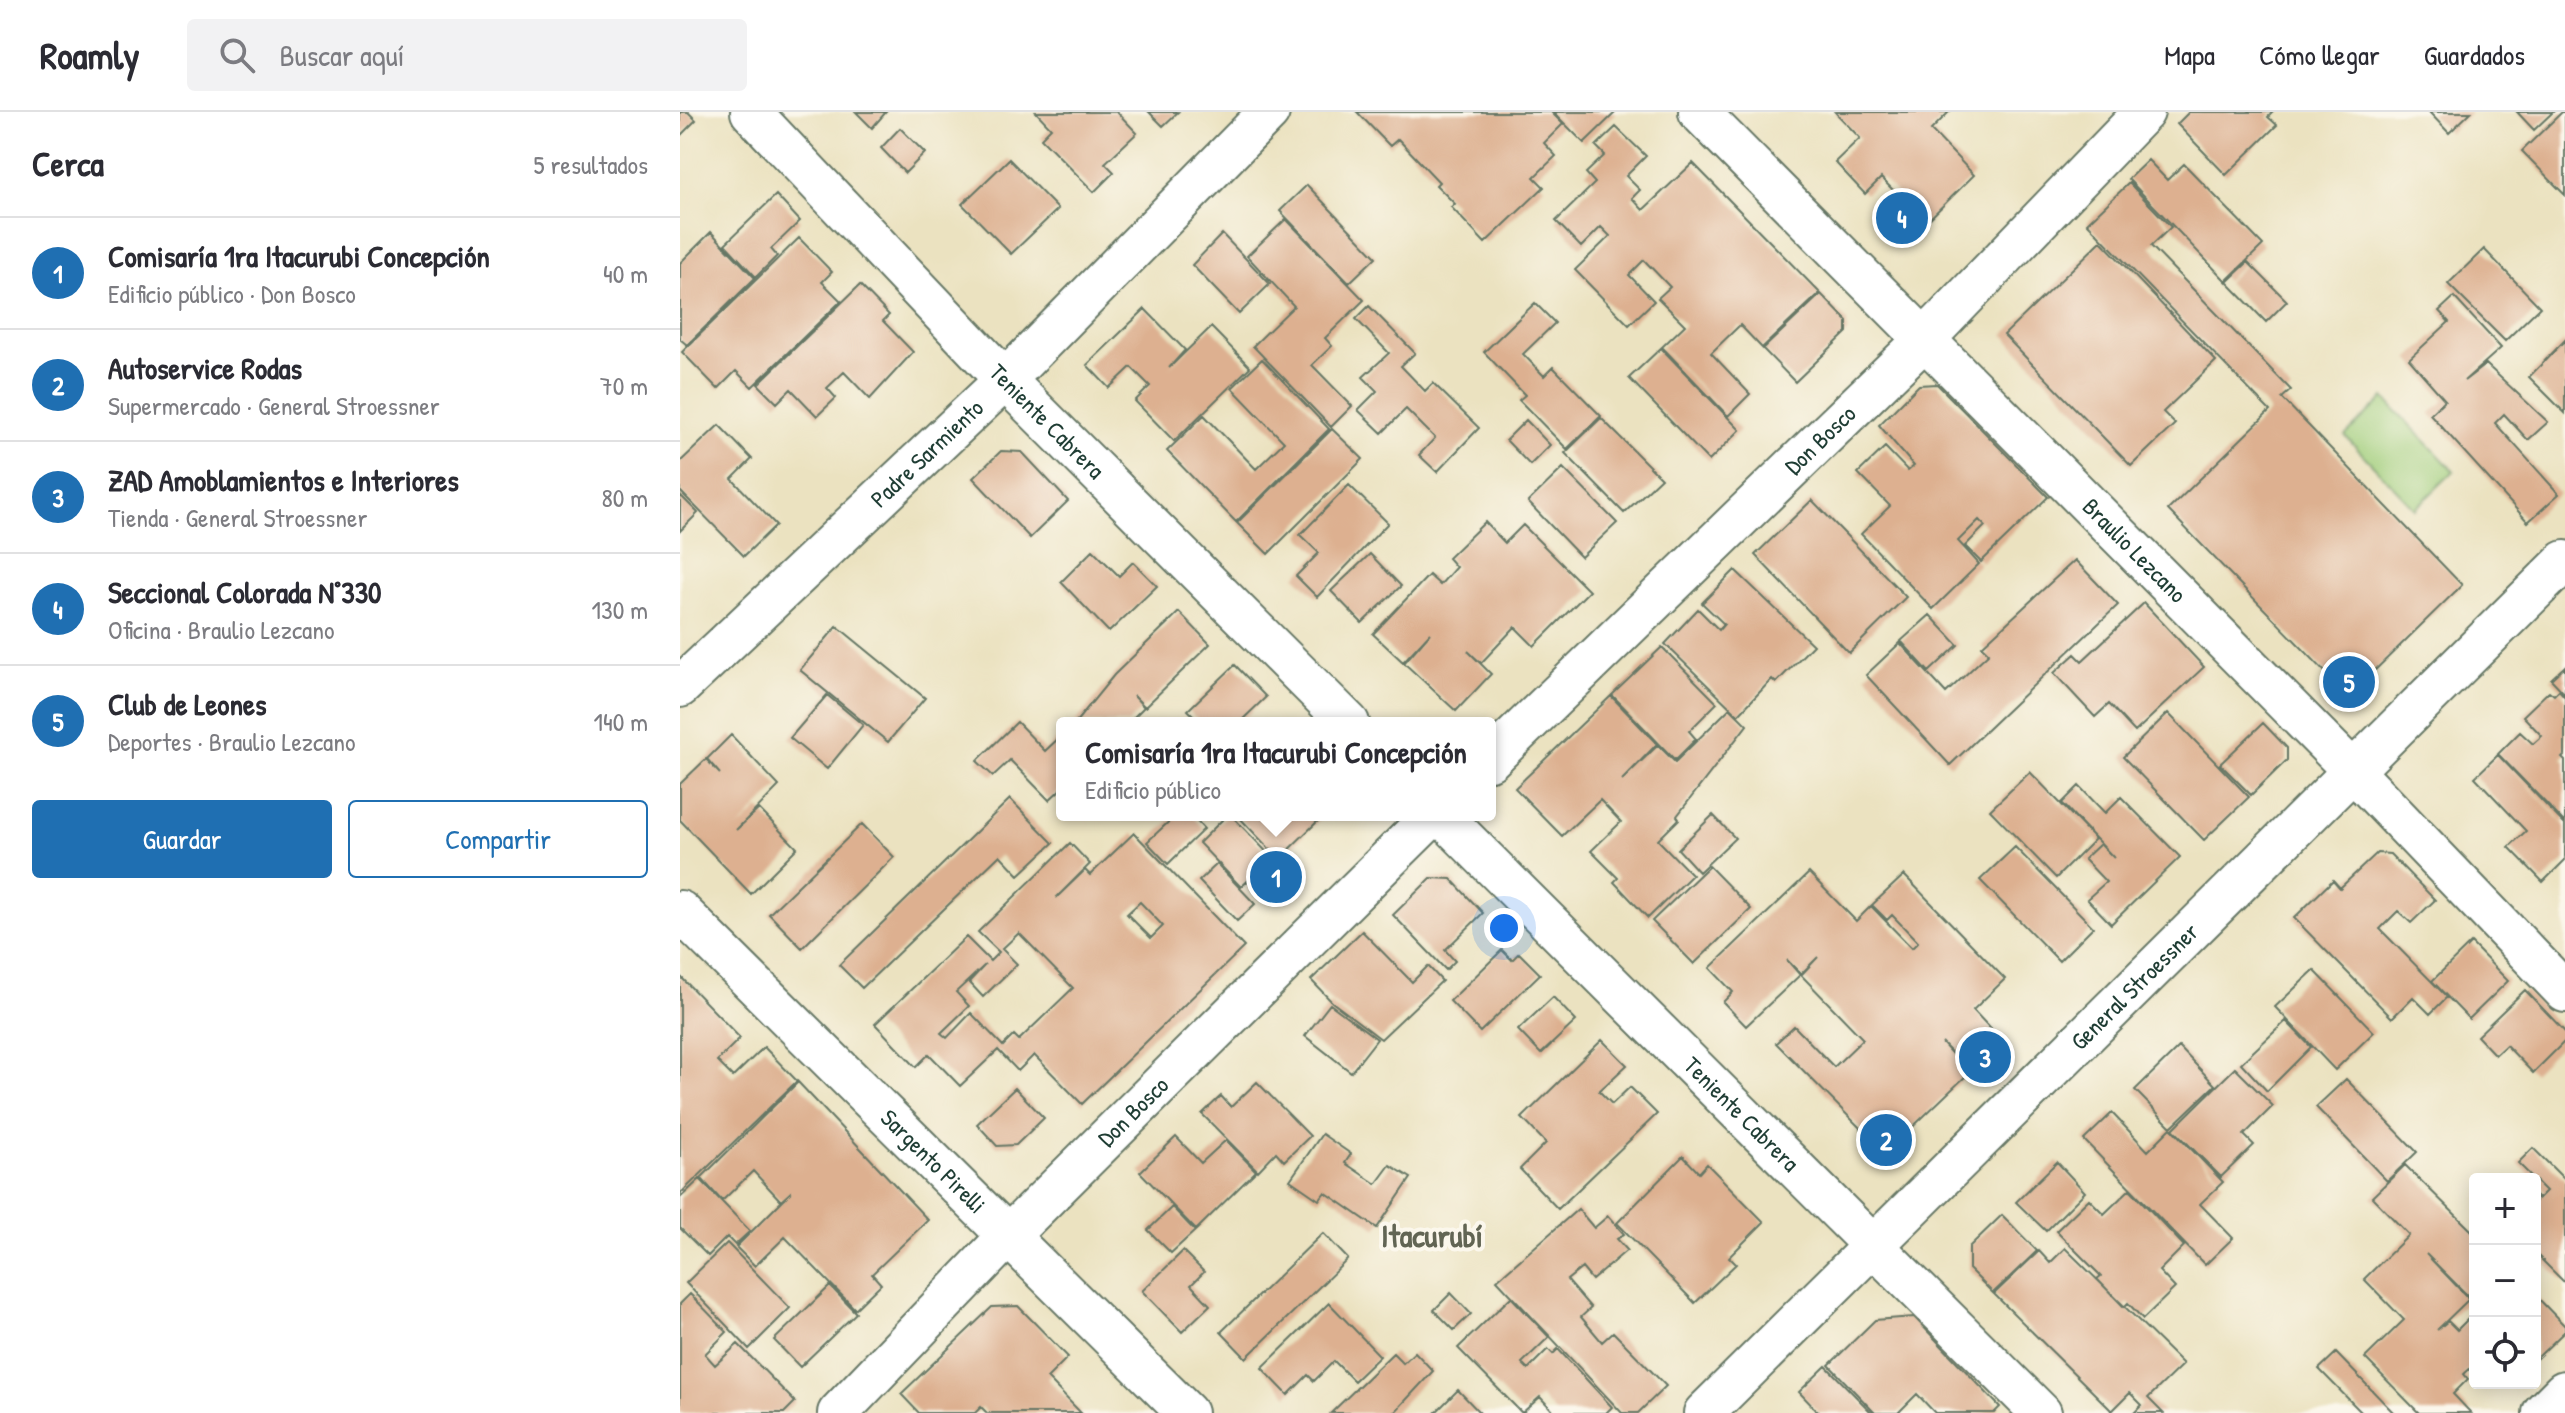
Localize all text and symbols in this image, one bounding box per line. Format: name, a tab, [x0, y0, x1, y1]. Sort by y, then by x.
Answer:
search box	[187, 19, 747, 91]
text: Roamly	[40, 29, 139, 81]
icon: search	[215, 33, 259, 77]
text: Buscar aquí	[279, 35, 404, 75]
text: Mapa	[2164, 36, 2215, 74]
text: Cómo llegar	[2259, 36, 2380, 74]
text: Guardados	[2424, 36, 2525, 74]
text: Cerca	[32, 141, 104, 187]
text: 5 resultados	[534, 147, 648, 182]
pin: 4	[1876, 188, 1928, 248]
text: Comisaría 1ra Itacurubi Concepción	[108, 236, 490, 276]
text: 1	[53, 256, 63, 291]
text: 40 m	[603, 256, 648, 291]
text: Edificio público · Don Bosco	[108, 276, 356, 311]
text: Autoservice Rodas	[108, 348, 302, 388]
street label: Teniente Cabrera	[983, 356, 1112, 485]
text: 2	[52, 368, 64, 403]
text: 70 m	[600, 368, 648, 403]
text: Supermercado · General Stroessner	[108, 388, 440, 423]
street label: Padre Sarmiento	[863, 391, 990, 514]
street label: Don Bosco	[1777, 397, 1863, 481]
text: ZAD Amoblamientos e Interiores	[108, 460, 459, 500]
text: 3	[52, 480, 64, 515]
text: 80 m	[601, 480, 648, 515]
street label: Braulio Lezcano	[2076, 491, 2194, 610]
text: Tienda · General Stroessner	[108, 500, 367, 535]
text: Seccional Colorada N°330	[108, 572, 382, 612]
text: 4	[53, 592, 63, 627]
text: 130 m	[592, 592, 648, 627]
text: Oficina · Braulio Lezcano	[108, 612, 335, 647]
pin: 5	[2323, 652, 2375, 712]
text: Club de Leones	[108, 684, 266, 724]
text: 5	[53, 704, 64, 739]
text: 140 m	[594, 704, 648, 739]
popup	[1056, 717, 1496, 821]
text: Deportes · Braulio Lezcano	[108, 724, 355, 759]
text: Comisaría 1ra Itacurubi Concepción	[1085, 732, 1467, 772]
text: Edificio público	[1085, 772, 1221, 807]
button: Guardar	[32, 800, 332, 878]
button: Compartir	[348, 800, 648, 878]
pin: 1	[1250, 847, 1302, 907]
your location	[1484, 908, 1524, 948]
street label: General Stroessner	[2063, 916, 2205, 1057]
pin: 3	[1959, 1027, 2011, 1087]
street label: Teniente Cabrera	[1677, 1049, 1807, 1178]
street label: Don Bosco	[1090, 1069, 1175, 1153]
street label: Sargento Pirelli	[874, 1102, 993, 1220]
pin: 2	[1860, 1110, 1912, 1170]
map controls	[2469, 1173, 2541, 1389]
button: +	[2469, 1173, 2541, 1245]
district label: Itacurubí	[1381, 1214, 1483, 1257]
button: −	[2469, 1245, 2541, 1317]
button: locate	[2469, 1317, 2541, 1389]

